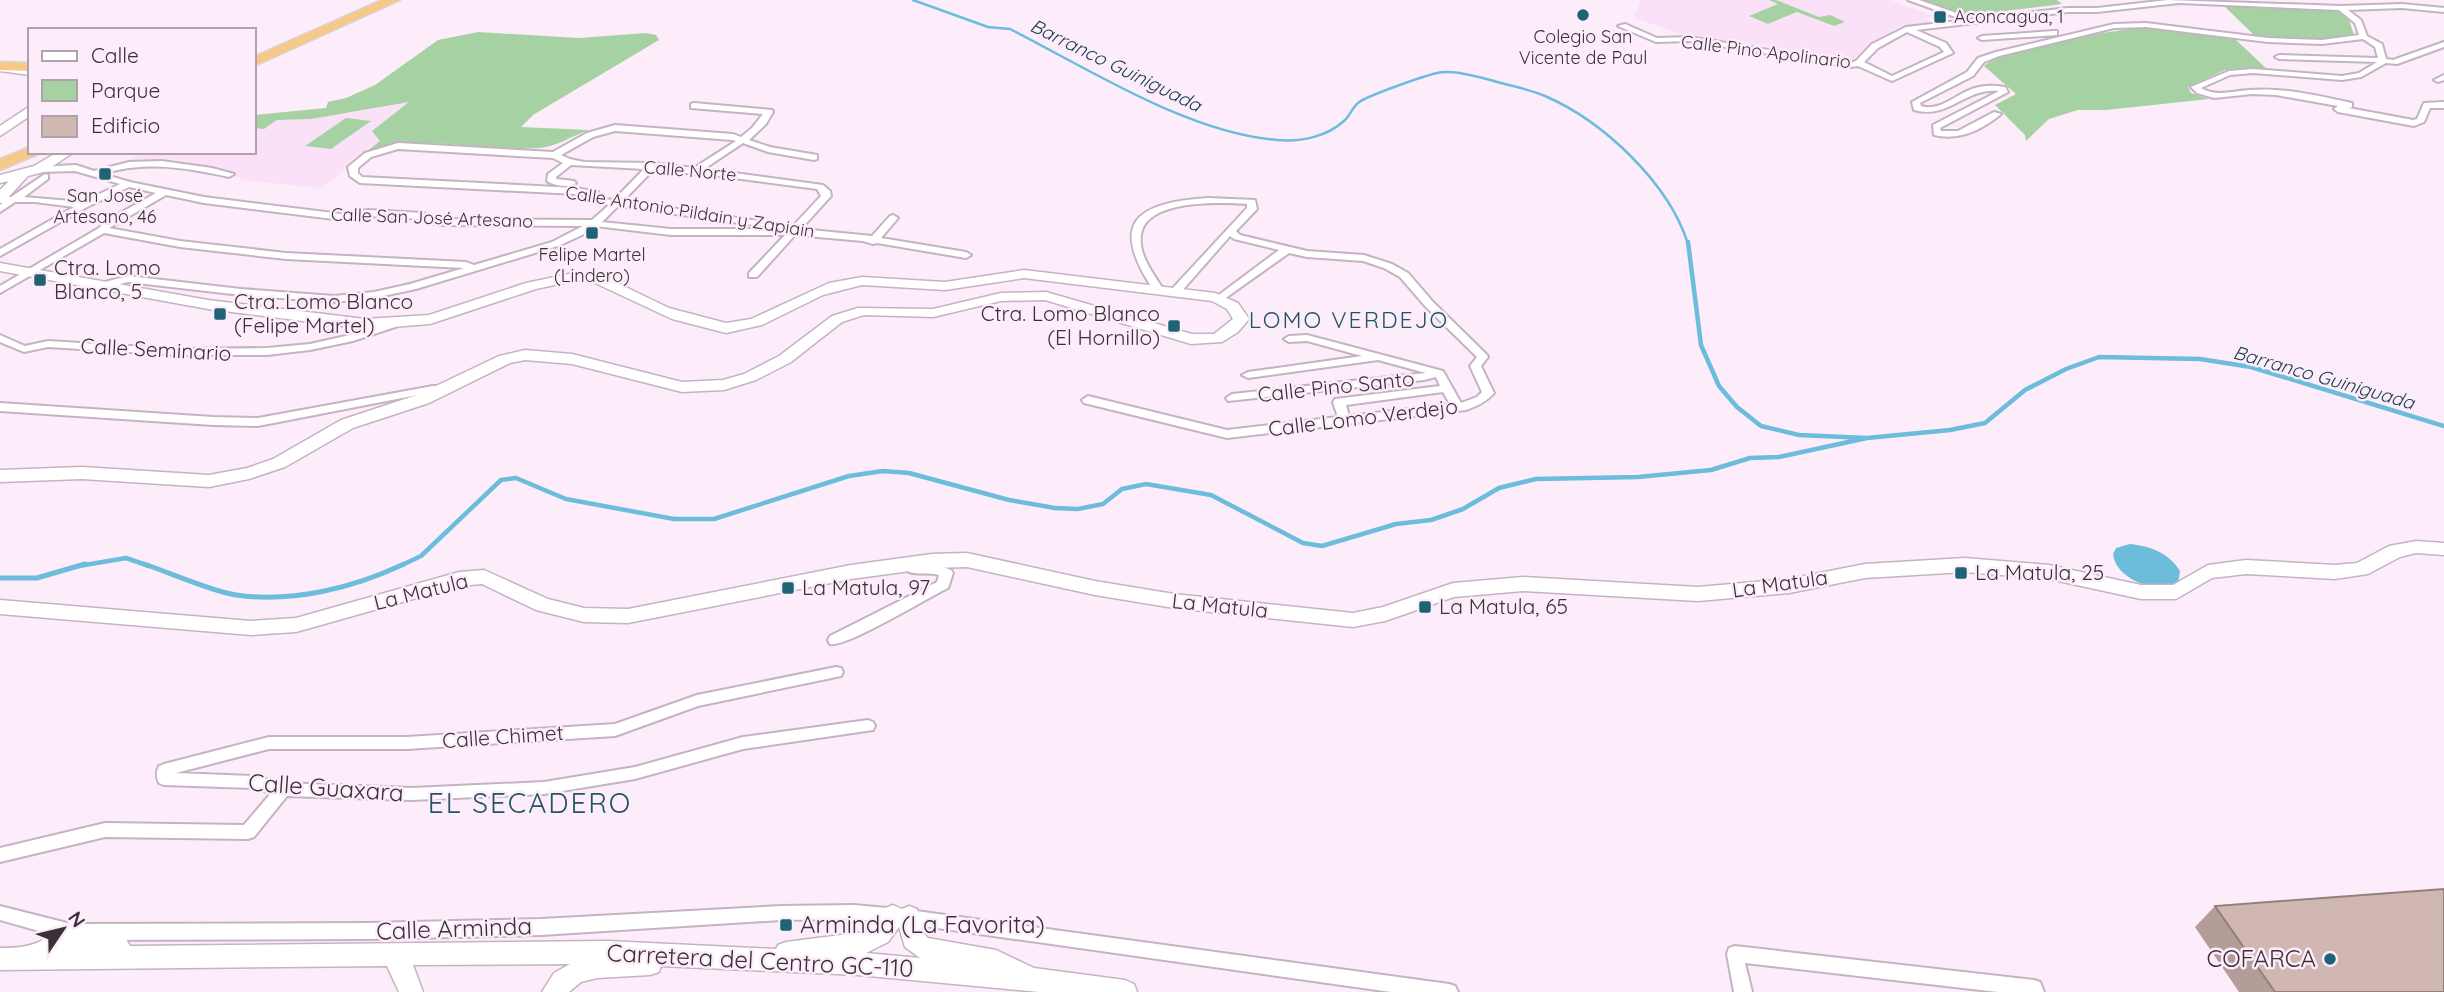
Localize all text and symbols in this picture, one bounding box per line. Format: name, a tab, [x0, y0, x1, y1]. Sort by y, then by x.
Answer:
place label: Aconcagua, 1	[1954, 5, 2064, 28]
marker: Colegio San Vicente de Paul	[1575, 7, 1591, 23]
marker: Aconcagua, 1	[1932, 9, 1948, 25]
water label: Barranco Guiniguada	[1026, 13, 1207, 118]
place label: Colegio San Vicente de Paul	[1519, 25, 1647, 69]
legend	[28, 28, 256, 154]
street label: Calle Pino Apolinario	[1680, 30, 1852, 73]
text: Calle	[91, 42, 139, 68]
text: Parque	[91, 77, 160, 103]
text: Edificio	[91, 112, 160, 138]
street label: Calle Norte	[643, 155, 737, 186]
marker: San José Artesano, 46	[97, 166, 113, 182]
street label: Calle Antonio Pildain y Zapiain	[564, 180, 816, 243]
place label: San José Artesano, 46	[53, 184, 157, 228]
street label: Calle San José Artesano	[330, 202, 534, 233]
marker: Felipe Martel (Lindero)	[584, 225, 600, 241]
place label: Felipe Martel (Lindero)	[538, 243, 646, 287]
place label: Ctra. Lomo Blanco, 5	[54, 254, 161, 304]
marker: Ctra. Lomo Blanco, 5	[32, 272, 48, 288]
place label: Ctra. Lomo Blanco (Felipe Martel)	[234, 288, 413, 338]
place label: Ctra. Lomo Blanco (El Hornillo)	[981, 300, 1160, 350]
district label: LOMO VERDEJO	[1249, 305, 1449, 334]
marker: Ctra. Lomo Blanco (Felipe Martel)	[212, 306, 228, 322]
marker: Ctra. Lomo Blanco (El Hornillo)	[1166, 318, 1182, 334]
street label: Calle Seminario	[80, 332, 232, 366]
water label: Barranco Guiniguada	[2231, 340, 2419, 415]
street label: Calle Pino Santo	[1256, 365, 1416, 407]
street label: Calle Lomo Verdejo	[1267, 392, 1459, 442]
place label: La Matula, 25	[1975, 559, 2104, 585]
street label: La Matula	[1730, 563, 1829, 603]
marker: La Matula, 25	[1953, 565, 1969, 581]
street label: La Matula	[371, 567, 471, 615]
place label: La Matula, 97	[802, 574, 930, 600]
marker: La Matula, 97	[780, 580, 796, 596]
street label: La Matula	[1171, 587, 1269, 623]
place label: La Matula, 65	[1439, 593, 1568, 619]
marker: La Matula, 65	[1417, 599, 1433, 615]
street label: Calle Chimet	[441, 719, 565, 753]
street label: Calle Guaxara	[247, 767, 405, 807]
district label: EL SECADERO	[428, 785, 632, 820]
north arrow	[28, 894, 98, 964]
text: N	[63, 907, 91, 932]
place label: Arminda (La Favorita)	[800, 909, 1045, 939]
street label: Calle Arminda	[376, 910, 532, 946]
marker: Arminda (La Favorita)	[778, 917, 794, 933]
street label: Carretera del Centro GC-110	[606, 937, 914, 983]
place label: COFARCA	[2207, 943, 2316, 973]
marker: COFARCA	[2322, 951, 2338, 967]

